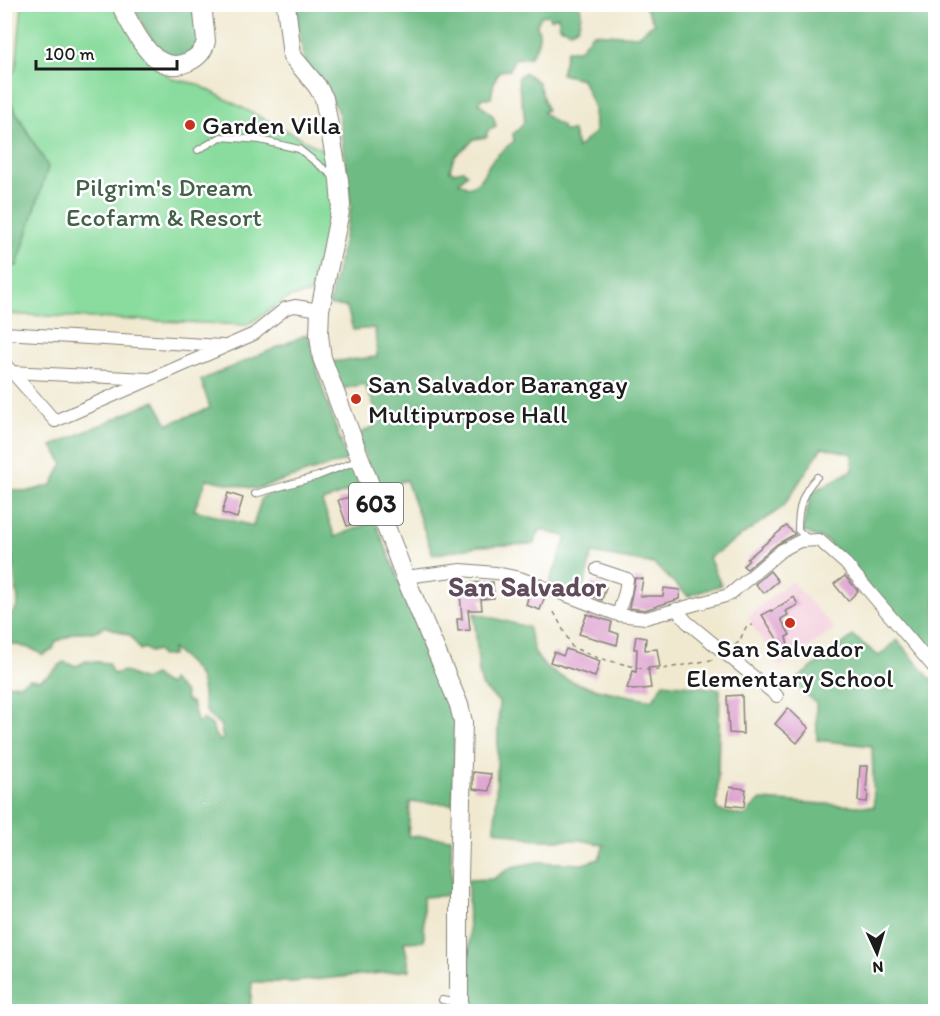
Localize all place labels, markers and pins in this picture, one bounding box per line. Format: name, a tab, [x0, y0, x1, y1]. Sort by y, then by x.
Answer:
place label: Garden Villa	[202, 109, 341, 141]
marker: Garden Villa	[183, 118, 197, 132]
place label: San Salvador Barangay Multipurpose Hall	[368, 368, 627, 430]
marker: San Salvador Barangay Multipurpose Hall	[349, 392, 363, 406]
marker: San Salvador Elementary School	[783, 616, 797, 630]
place label: San Salvador Elementary School	[686, 632, 894, 694]

